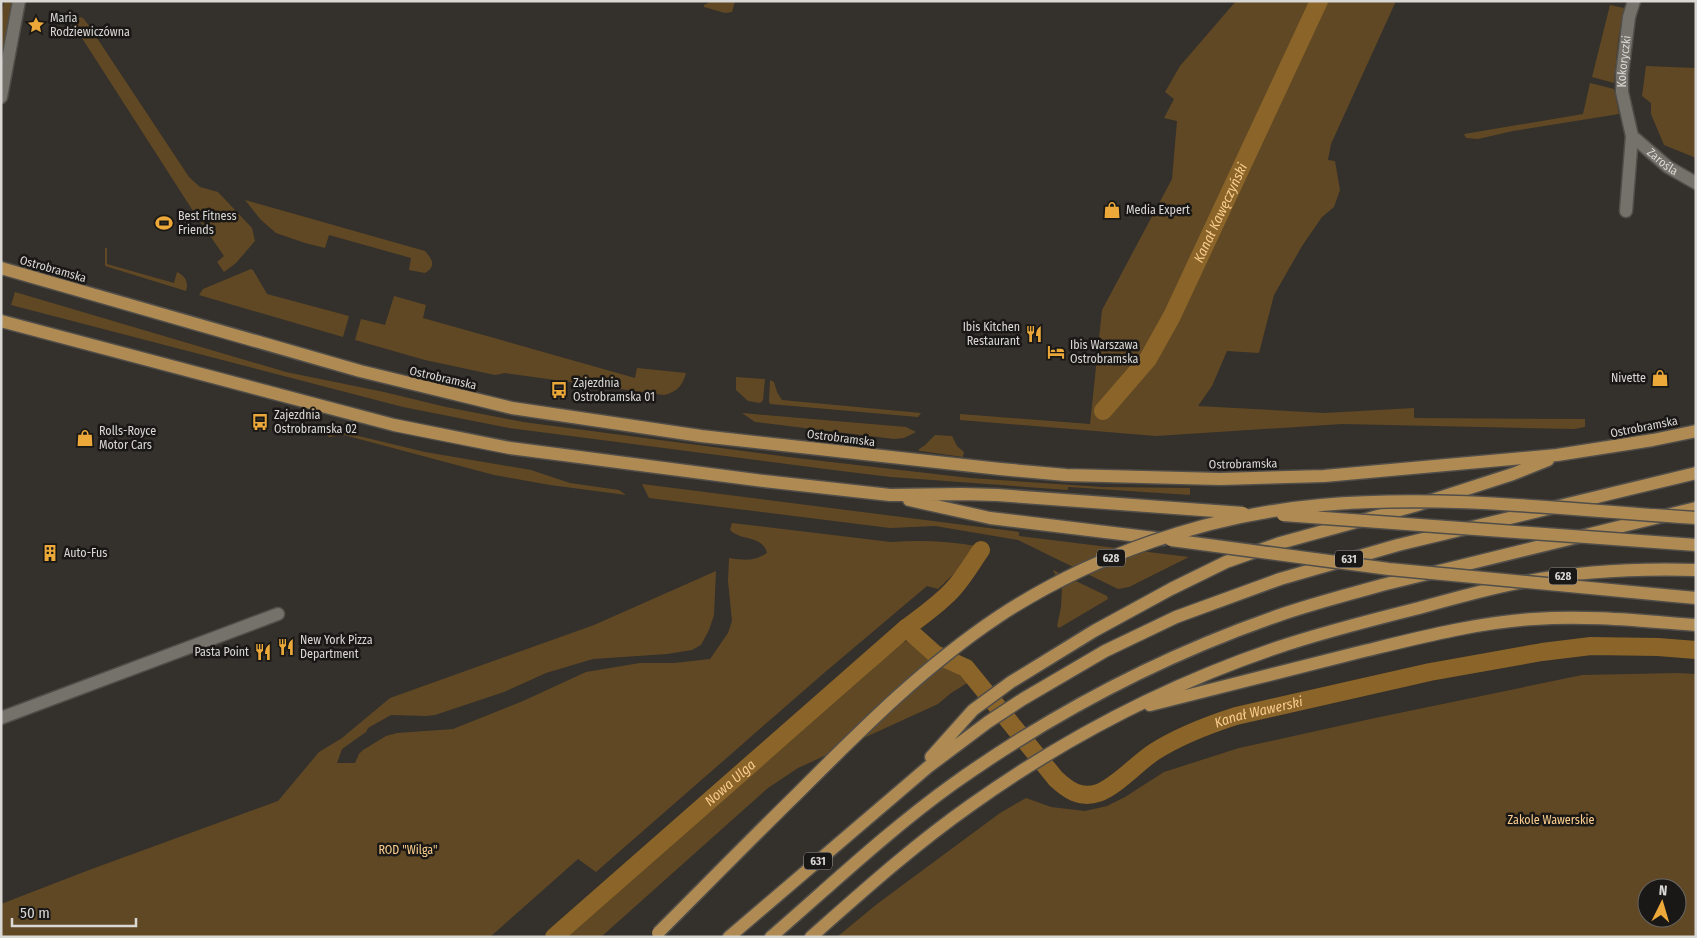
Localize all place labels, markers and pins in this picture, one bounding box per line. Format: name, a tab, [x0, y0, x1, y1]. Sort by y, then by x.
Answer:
place label: Maria Rodziewiczówna	[50, 11, 130, 39]
place icon: Maria Rodziewiczówna	[26, 15, 46, 35]
shop icon: Media Expert	[1102, 200, 1122, 220]
place label: Media Expert	[1126, 203, 1190, 217]
place label: Best Fitness Friends	[178, 209, 237, 237]
sports icon: Best Fitness Friends	[154, 213, 174, 233]
place label: Ibis Kitchen Restaurant	[963, 320, 1020, 348]
restaurant icon: Ibis Kitchen Restaurant	[1024, 324, 1044, 344]
place label: Ibis Warszawa Ostrobramska	[1070, 338, 1139, 366]
hotel icon: Ibis Warszawa Ostrobramska	[1046, 342, 1066, 362]
shop icon: Nivette	[1650, 368, 1670, 388]
place label: Nivette	[1611, 371, 1646, 385]
place label: Zajezdnia Ostrobramska 01	[573, 376, 655, 404]
bus stop icon: Zajezdnia Ostrobramska 01	[549, 380, 569, 400]
place label: Zajezdnia Ostrobramska 02	[274, 408, 357, 436]
bus stop icon: Zajezdnia Ostrobramska 02	[250, 412, 270, 432]
place label: Rolls-Royce Motor Cars	[99, 424, 156, 452]
shop icon: Rolls-Royce Motor Cars	[75, 428, 95, 448]
building icon: Auto-Fus	[40, 543, 60, 563]
place label: Auto-Fus	[64, 546, 107, 560]
place label: New York Pizza Department	[300, 633, 373, 661]
restaurant icon: New York Pizza Department	[276, 637, 296, 657]
restaurant icon: Pasta Point	[253, 642, 273, 662]
place label: Pasta Point	[194, 645, 249, 659]

